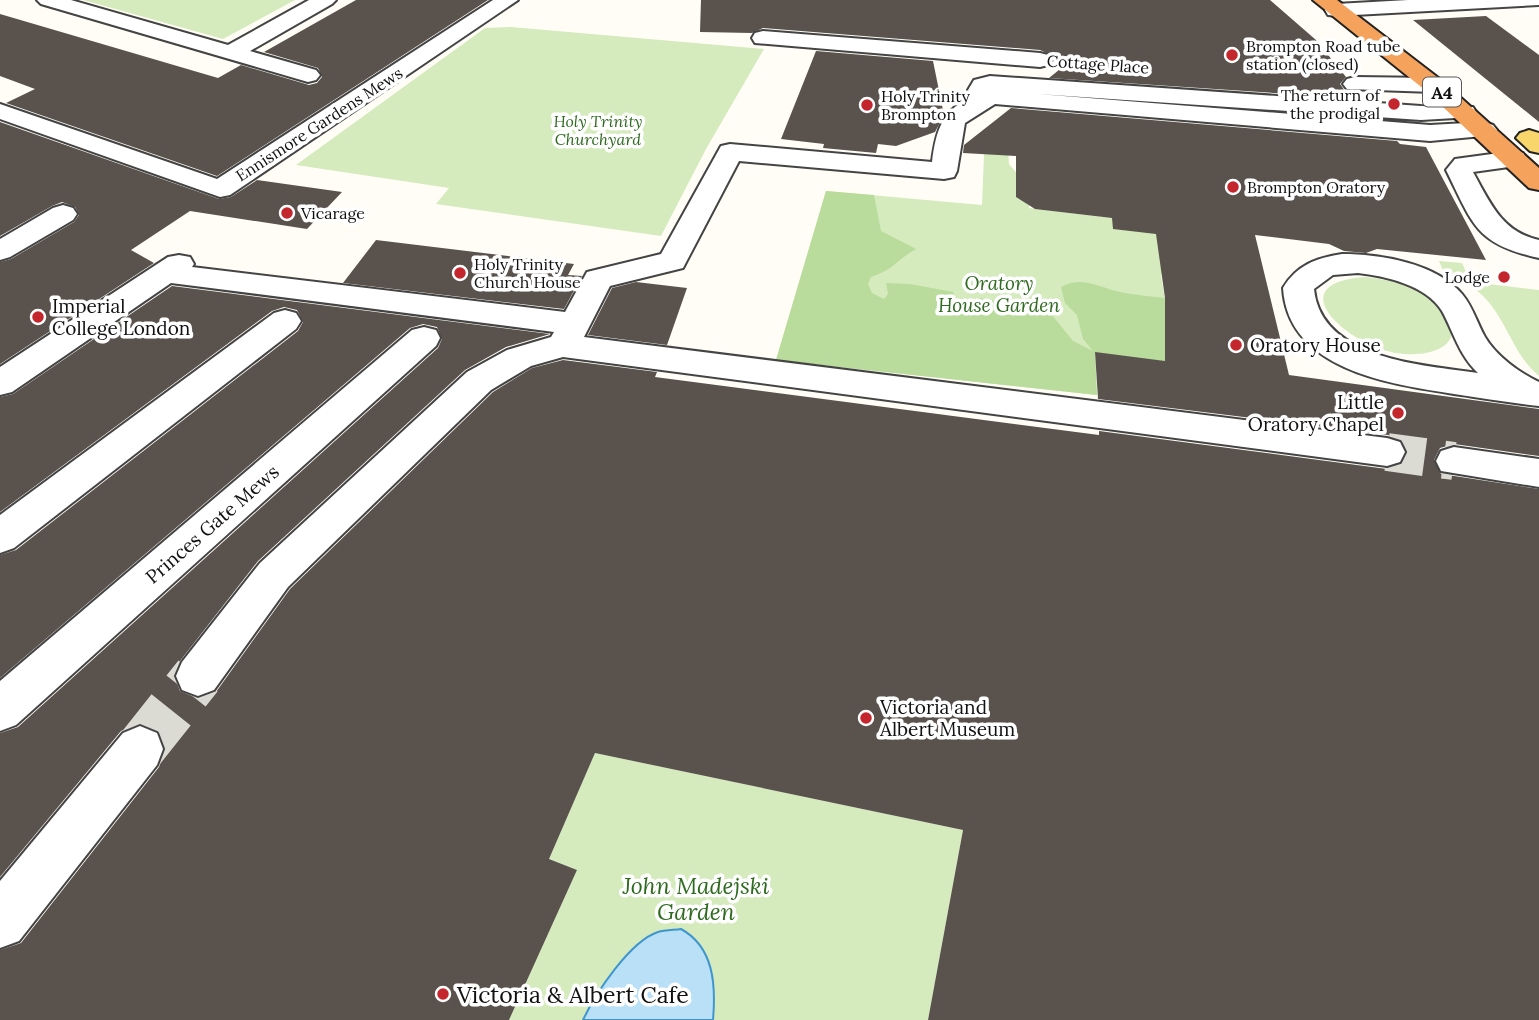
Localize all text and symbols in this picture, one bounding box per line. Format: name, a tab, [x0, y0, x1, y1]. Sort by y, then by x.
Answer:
place label: Brompton Road tube station (closed)	[1246, 36, 1401, 75]
marker: Brompton Road tube station (closed)	[1224, 47, 1240, 63]
street label: Cottage Place	[1046, 50, 1150, 78]
street label: Ennismore Gardens Mews	[232, 63, 406, 185]
road number: A4	[1423, 78, 1461, 106]
place label: The return of the prodigal	[1281, 85, 1382, 123]
place label: Holy Trinity Brompton	[881, 86, 971, 124]
marker: The return of the prodigal	[1386, 96, 1402, 112]
marker: Holy Trinity Brompton	[859, 97, 875, 113]
park label: Holy Trinity Churchyard	[553, 111, 643, 149]
place label: Brompton Oratory	[1247, 177, 1386, 197]
marker: Brompton Oratory	[1225, 179, 1241, 195]
place label: Vicarage	[300, 203, 365, 223]
marker: Vicarage	[279, 205, 295, 221]
place label: Holy Trinity Church House	[474, 254, 581, 292]
marker: Holy Trinity Church House	[452, 265, 468, 281]
place label: Lodge	[1444, 267, 1490, 287]
marker: Lodge	[1496, 269, 1512, 285]
park label: Oratory House Garden	[938, 271, 1060, 317]
place label: Imperial College London	[52, 294, 190, 340]
marker: Imperial College London	[30, 309, 46, 325]
place label: Oratory House	[1250, 333, 1381, 357]
marker: Oratory House	[1228, 337, 1244, 353]
place label: Little Oratory Chapel	[1248, 390, 1384, 436]
marker: Little Oratory Chapel	[1390, 405, 1406, 421]
street label: Princes Gate Mews	[140, 459, 284, 589]
place label: Victoria and Albert Museum	[879, 695, 1015, 741]
marker: Victoria and Albert Museum	[858, 710, 874, 726]
park label: John Madejski Garden	[622, 871, 770, 926]
place label: Victoria & Albert Cafe	[456, 980, 689, 1009]
marker: Victoria & Albert Cafe	[435, 986, 451, 1002]

